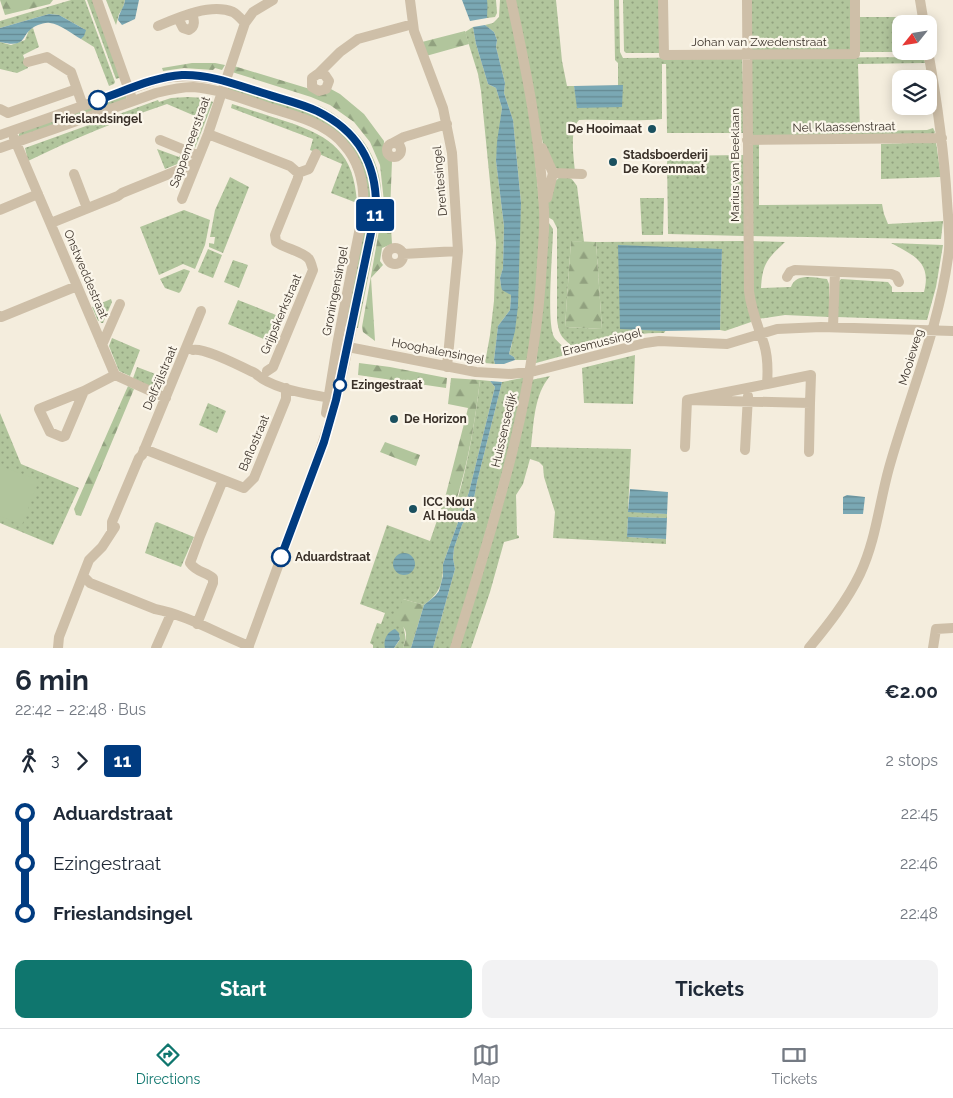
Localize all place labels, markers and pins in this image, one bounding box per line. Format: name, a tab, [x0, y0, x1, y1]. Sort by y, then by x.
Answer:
marker: Frieslandsingel	[88, 90, 108, 110]
place label: Frieslandsingel	[54, 112, 142, 126]
place label: De Hooimaat	[567, 122, 642, 136]
marker: De Hooimaat	[646, 123, 658, 135]
place label: Stadsboerderij De Korenmaat	[623, 148, 708, 176]
marker: Stadsboerderij De Korenmaat	[607, 156, 619, 168]
marker: Ezingestraat	[333, 378, 347, 392]
place label: Ezingestraat	[351, 378, 423, 392]
place label: De Horizon	[404, 412, 467, 426]
marker: De Horizon	[388, 413, 400, 425]
place label: ICC Nour Al Houda	[423, 495, 476, 523]
marker: ICC Nour Al Houda	[407, 503, 419, 515]
marker: Aduardstraat	[271, 547, 291, 567]
place label: Aduardstraat	[295, 550, 371, 564]

